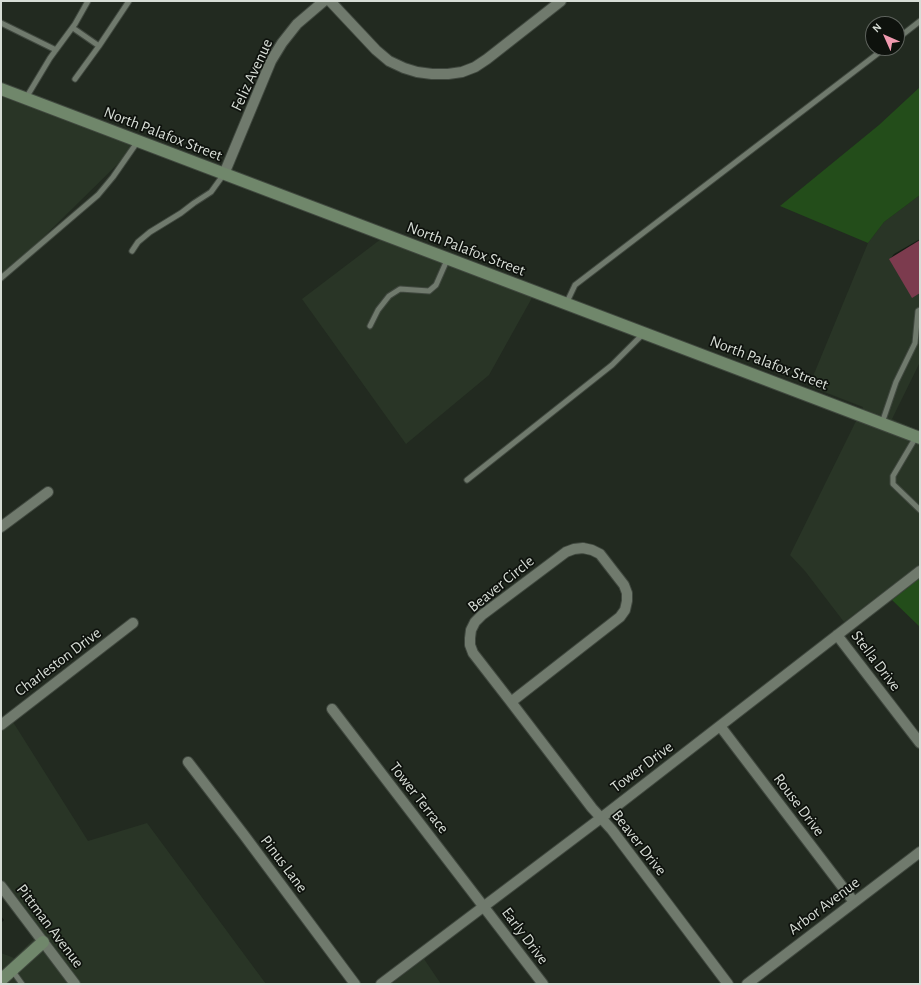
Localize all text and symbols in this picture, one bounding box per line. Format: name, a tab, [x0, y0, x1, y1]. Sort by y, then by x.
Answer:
north arrow	[865, 16, 905, 56]
text: N	[870, 21, 883, 34]
street label: Feliz Avenue	[227, 36, 277, 114]
street label: North Palafox Street	[101, 103, 225, 165]
street label: North Palafox Street	[404, 218, 528, 280]
street label: North Palafox Street	[707, 332, 831, 394]
street label: Beaver Circle	[464, 552, 538, 616]
street label: Charleston Drive	[11, 623, 105, 701]
street label: Stella Drive	[847, 627, 905, 695]
street label: Tower Drive	[607, 737, 677, 797]
street label: Tower Terrace	[385, 758, 453, 838]
street label: Rouse Drive	[769, 770, 829, 840]
street label: Beaver Drive	[607, 806, 671, 880]
street label: Pinus Lane	[256, 832, 312, 896]
street label: Arbor Avenue	[784, 873, 864, 939]
street label: Pittman Avenue	[12, 880, 88, 972]
street label: Early Drive	[497, 904, 553, 968]

